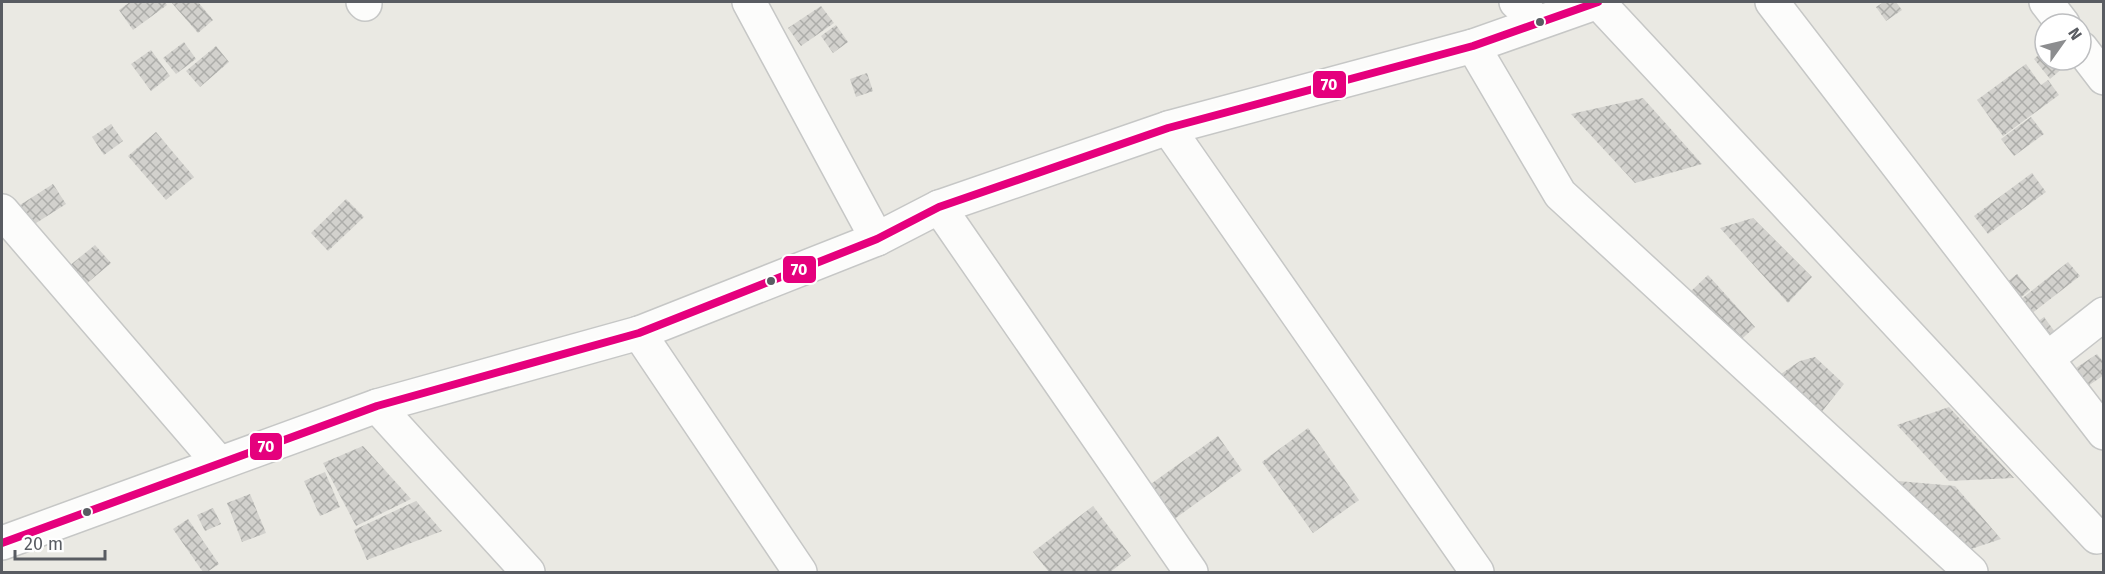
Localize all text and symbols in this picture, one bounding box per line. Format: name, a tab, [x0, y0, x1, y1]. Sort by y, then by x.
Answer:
north arrow	[2033, 12, 2093, 72]
unlabelled marker	[1534, 16, 1546, 28]
text: N	[2064, 24, 2086, 44]
line badge: 70	[1312, 70, 1347, 99]
text: 70	[1321, 75, 1337, 94]
line badge: 70	[782, 255, 817, 284]
text: 70	[791, 260, 807, 279]
unlabelled marker	[765, 275, 777, 287]
line badge: 70	[249, 432, 283, 461]
text: 70	[258, 437, 274, 456]
unlabelled marker	[81, 506, 93, 518]
scale bar	[15, 523, 105, 561]
text: 20 m	[24, 533, 63, 555]

